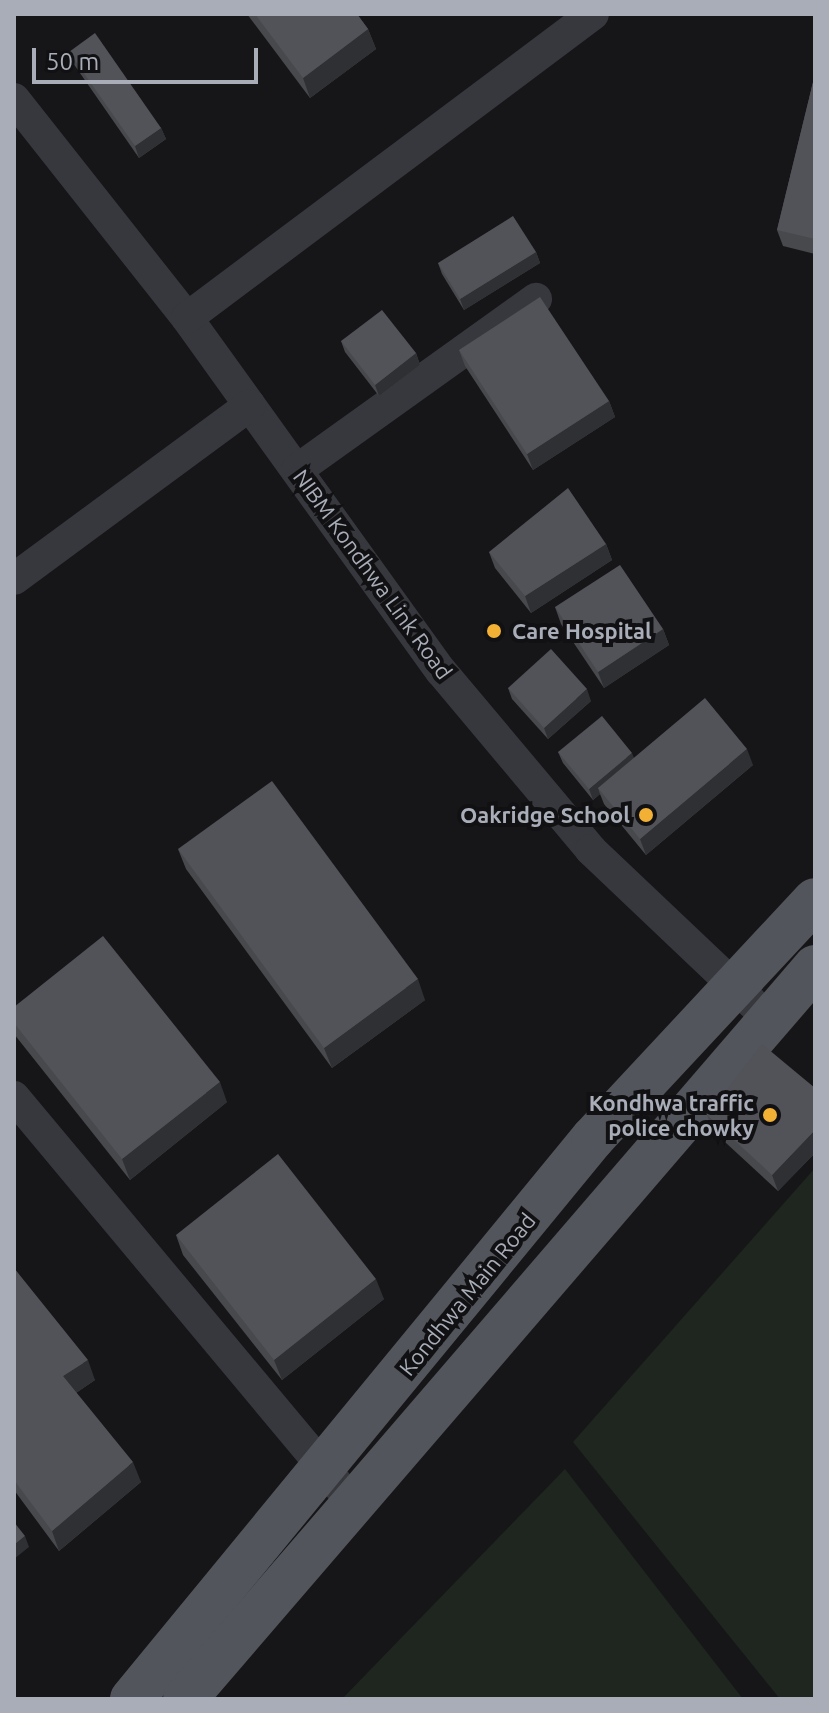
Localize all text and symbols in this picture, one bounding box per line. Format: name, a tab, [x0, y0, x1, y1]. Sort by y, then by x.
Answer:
scale bar	[36, 32, 262, 82]
text: 50 m	[46, 48, 99, 75]
street label: NIBM Kondhwa Link Road	[288, 464, 458, 684]
place label: Care Hospital	[512, 618, 652, 644]
marker: Care Hospital	[483, 620, 505, 642]
place label: Oakridge School	[460, 802, 630, 828]
marker: Oakridge School	[637, 806, 655, 824]
place label: Kondhwa traffic police chowky	[589, 1089, 754, 1140]
marker: Kondhwa traffic police chowky	[761, 1106, 779, 1124]
street label: Kondhwa Main Road	[393, 1207, 541, 1381]

